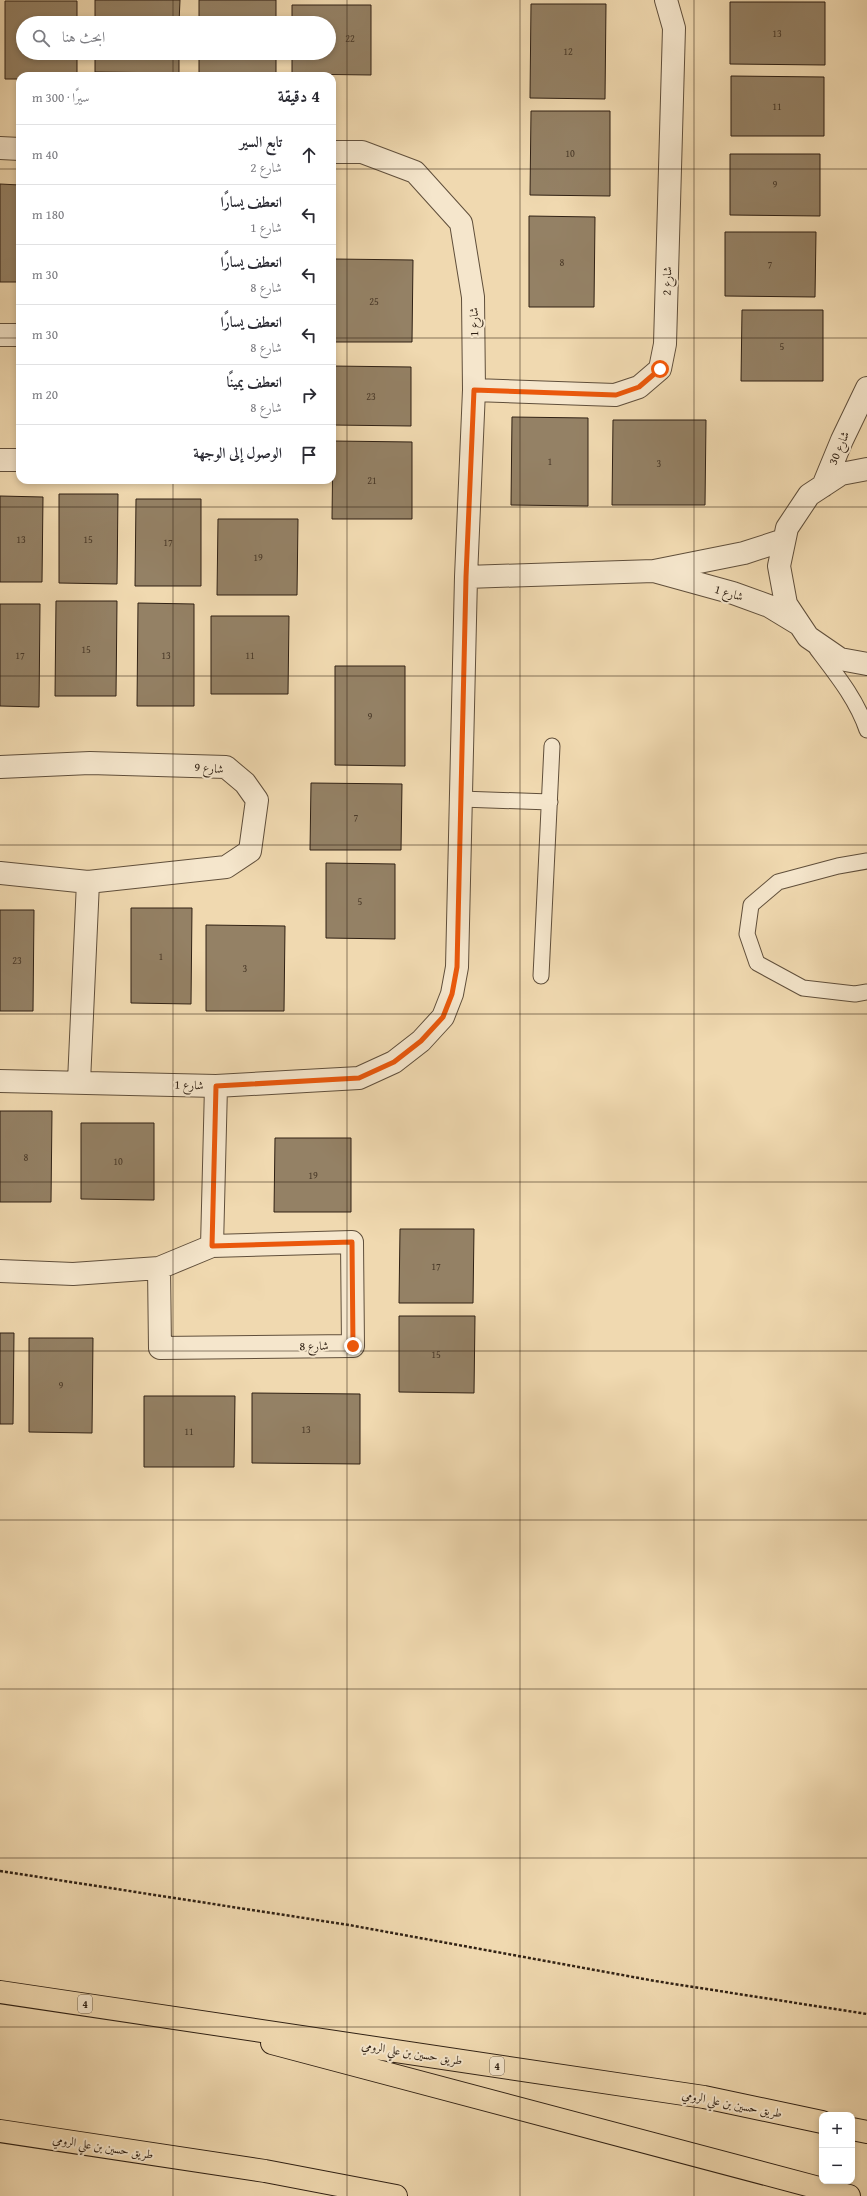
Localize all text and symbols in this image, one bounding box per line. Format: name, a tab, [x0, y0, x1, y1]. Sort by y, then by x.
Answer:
search box	[16, 16, 336, 60]
text: ابحث هنا	[62, 26, 105, 47]
house number: 13	[772, 26, 782, 41]
icon: search	[30, 27, 52, 49]
house number: 22	[345, 31, 355, 46]
house number: 12	[563, 44, 573, 59]
text: 4 دقيقة	[278, 83, 320, 108]
text: سيرًا · 300 m	[32, 88, 90, 107]
house number: 11	[772, 99, 782, 114]
text: تابع السير	[240, 131, 282, 152]
icon: ahead	[298, 144, 320, 166]
text: 40 m	[32, 145, 58, 164]
house number: 10	[565, 146, 575, 161]
text: شارع 2	[250, 158, 282, 177]
house number: 9	[773, 177, 778, 192]
text: انعطف يسارًا	[220, 191, 282, 212]
icon: left	[298, 204, 320, 226]
text: 180 m	[32, 205, 64, 224]
text: شارع 1	[250, 218, 282, 237]
text: انعطف يسارًا	[220, 251, 282, 272]
house number: 8	[560, 255, 565, 270]
house number: 7	[768, 257, 773, 272]
icon: left	[298, 264, 320, 286]
text: 30 m	[32, 265, 58, 284]
street label: شارع 2	[657, 266, 679, 296]
text: شارع 8	[250, 278, 282, 297]
house number: 25	[369, 294, 379, 309]
street label: شارع 1	[465, 307, 485, 337]
text: انعطف يسارًا	[220, 311, 282, 332]
icon: left	[298, 324, 320, 346]
text: 30 m	[32, 325, 58, 344]
text: شارع 8	[250, 338, 282, 357]
house number: 5	[780, 339, 785, 354]
route start	[651, 360, 669, 378]
text: انعطف يمينًا	[226, 371, 282, 392]
icon: right	[298, 384, 320, 406]
text: 20 m	[32, 385, 58, 404]
house number: 23	[366, 389, 376, 404]
text: شارع 8	[250, 398, 282, 417]
street label: شارع 30	[824, 428, 856, 468]
text: الوصول إلى الوجهة	[193, 442, 282, 463]
icon: arrive	[298, 444, 320, 466]
house number: 1	[548, 454, 553, 469]
house number: 3	[657, 456, 662, 471]
house number: 21	[367, 473, 377, 488]
house number: 13	[16, 532, 26, 547]
house number: 15	[83, 532, 93, 547]
house number: 17	[163, 535, 173, 550]
house number: 19	[253, 550, 263, 565]
street label: شارع 1	[712, 580, 746, 608]
house number: 15	[81, 642, 91, 657]
house number: 17	[15, 648, 25, 663]
house number: 13	[161, 648, 171, 663]
house number: 11	[245, 648, 255, 663]
house number: 9	[368, 709, 373, 724]
street label: شارع 9	[193, 758, 225, 780]
house number: 7	[354, 810, 359, 825]
house number: 5	[358, 894, 363, 909]
house number: 1	[159, 949, 164, 964]
house number: 23	[12, 953, 22, 968]
house number: 3	[243, 961, 248, 976]
street label: شارع 1	[174, 1075, 204, 1097]
house number: 8	[24, 1150, 29, 1165]
house number: 10	[113, 1154, 123, 1169]
house number: 19	[308, 1168, 318, 1183]
house number: 17	[431, 1259, 441, 1274]
street label: شارع 8	[299, 1337, 329, 1357]
route end	[344, 1337, 362, 1355]
house number: 15	[431, 1347, 441, 1362]
house number: 9	[59, 1378, 64, 1393]
house number: 13	[301, 1422, 311, 1437]
house number: 11	[184, 1424, 194, 1439]
road number: 4	[78, 1995, 92, 2013]
street label: طريق حسين بن علي الرومي	[360, 2036, 464, 2073]
road number: 4	[490, 2057, 504, 2075]
street label: طريق حسين بن علي الرومي	[680, 2085, 784, 2126]
map controls	[819, 2112, 855, 2184]
button: +	[819, 2112, 855, 2148]
street label: طريق حسين بن علي الرومي	[51, 2130, 155, 2167]
button: −	[819, 2148, 855, 2184]

